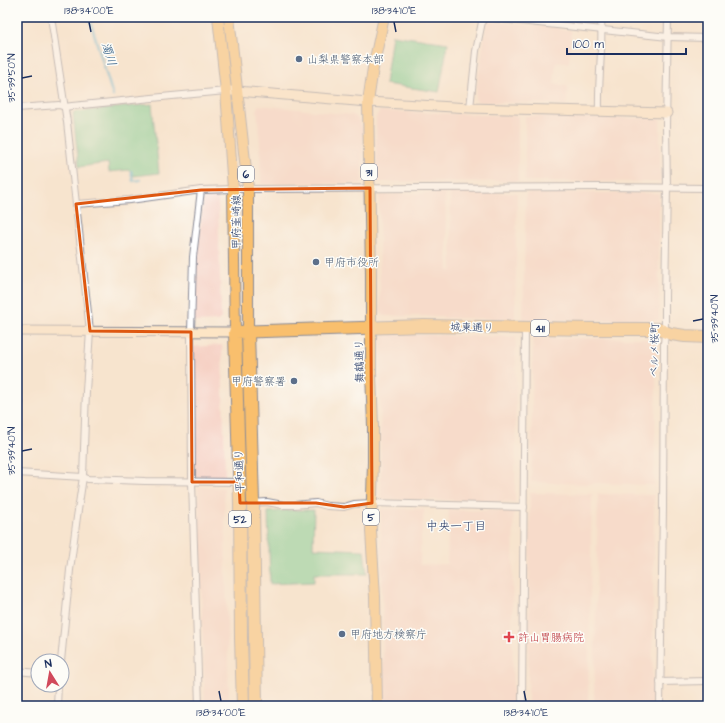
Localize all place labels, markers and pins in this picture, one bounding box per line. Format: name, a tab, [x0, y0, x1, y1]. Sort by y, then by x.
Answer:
place label: 山梨県警察本部	[307, 52, 384, 67]
marker: 山梨県警察本部	[294, 54, 304, 64]
place label: 甲府市役所	[324, 255, 379, 270]
marker: 甲府市役所	[311, 257, 321, 267]
place label: 甲府警察署	[231, 374, 286, 389]
marker: 甲府警察署	[289, 376, 299, 386]
place label: 甲府地方検察庁	[350, 627, 427, 642]
marker: 甲府地方検察庁	[337, 629, 347, 639]
place label: 許山胃腸病院	[518, 630, 584, 645]
marker: 許山胃腸病院	[503, 631, 515, 643]

